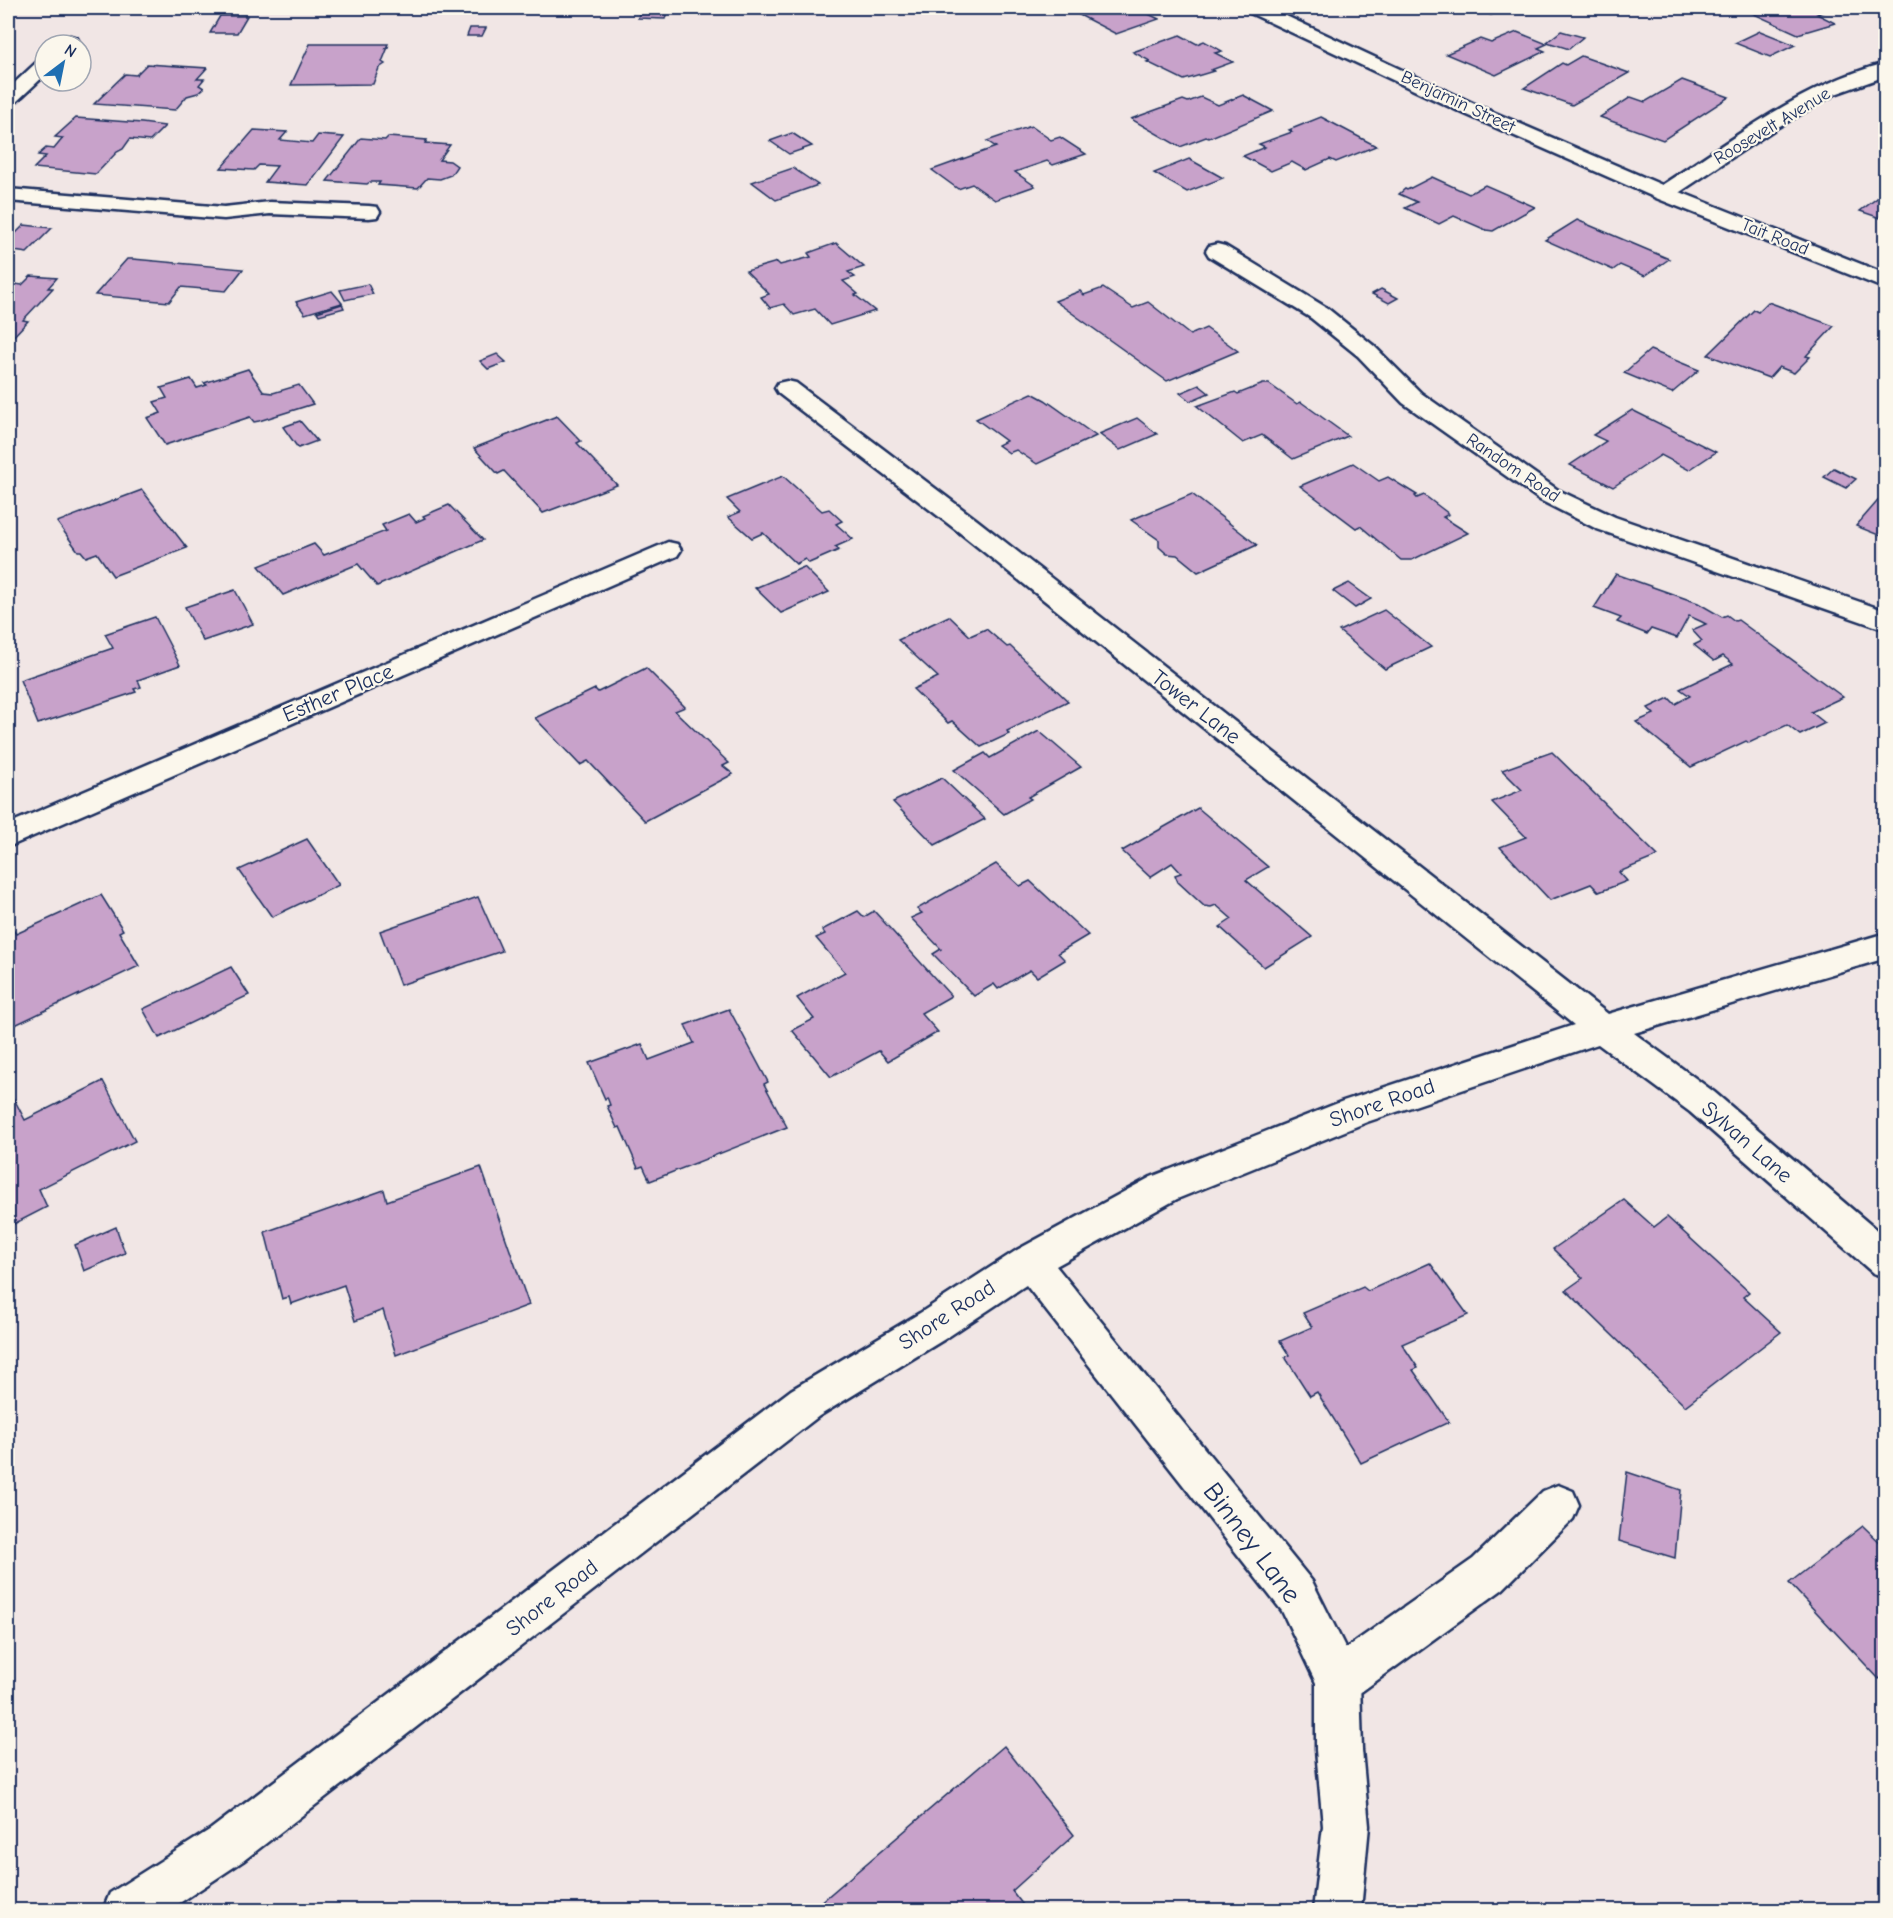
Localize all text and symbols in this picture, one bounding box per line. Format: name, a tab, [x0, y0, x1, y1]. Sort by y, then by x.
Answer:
north arrow	[33, 33, 93, 93]
text: N	[61, 41, 80, 62]
street label: Benjamin Street	[1398, 66, 1519, 138]
street label: Roosevelt Avenue	[1710, 83, 1834, 169]
street label: Tait Road	[1738, 214, 1812, 260]
street label: Random Road	[1462, 429, 1564, 507]
street label: Esther Place	[279, 658, 397, 728]
street label: Tower Lane	[1146, 664, 1246, 750]
street label: Shore Road	[1326, 1073, 1438, 1133]
street label: Sylvan Lane	[1696, 1096, 1798, 1188]
street label: Shore Road	[894, 1274, 1000, 1356]
street label: Binney Lane	[1197, 1477, 1307, 1609]
street label: Shore Road	[501, 1554, 603, 1642]

